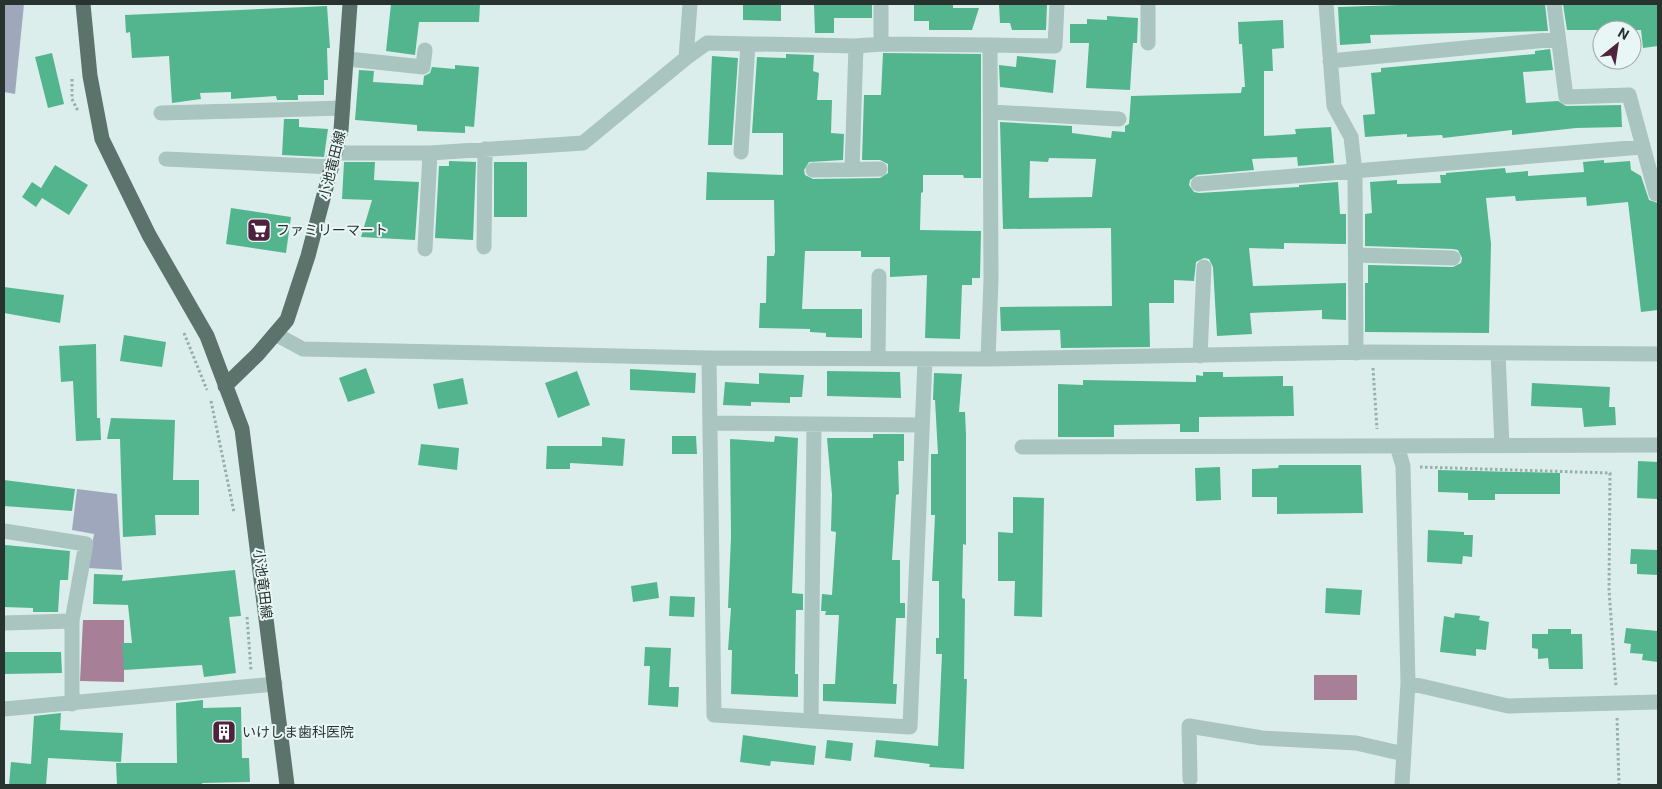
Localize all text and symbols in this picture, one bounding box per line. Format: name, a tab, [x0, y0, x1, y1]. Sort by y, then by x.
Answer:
north arrow	[1592, 20, 1642, 70]
text: N	[1615, 24, 1632, 43]
street label: 小池竜田線	[316, 129, 348, 201]
supermarket icon: ファミリーマート	[246, 217, 272, 243]
place label: ファミリーマート	[276, 222, 388, 238]
street label: 小池竜田線	[251, 548, 275, 620]
building icon: いけしま歯科医院	[211, 719, 237, 745]
place label: いけしま歯科医院	[242, 724, 354, 740]

